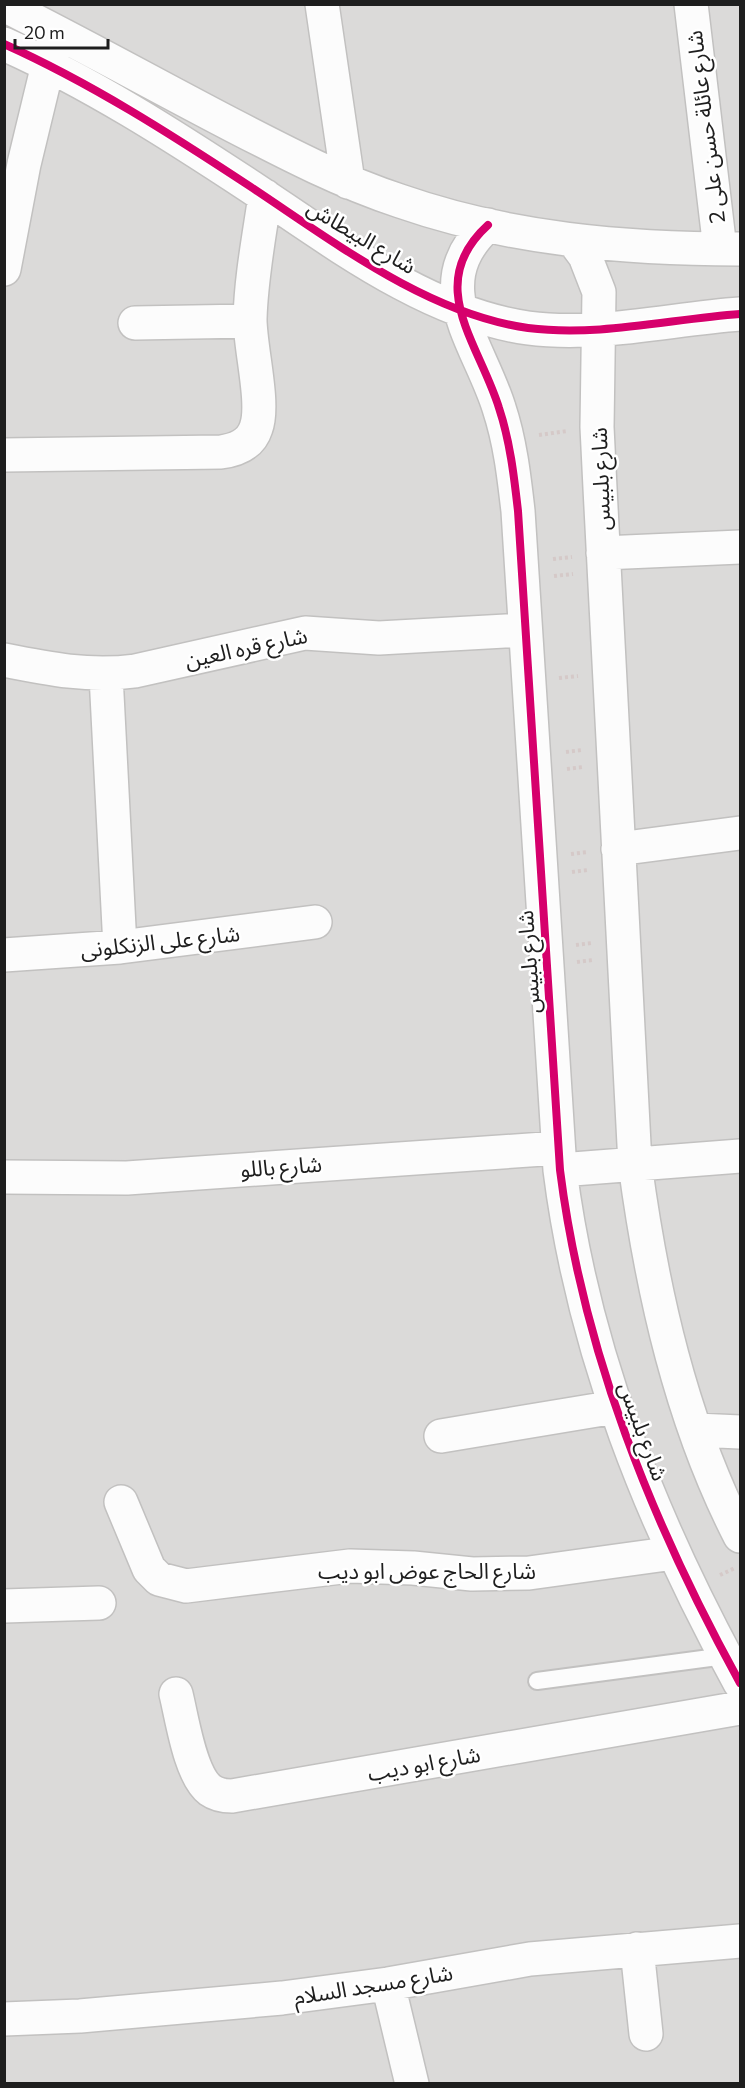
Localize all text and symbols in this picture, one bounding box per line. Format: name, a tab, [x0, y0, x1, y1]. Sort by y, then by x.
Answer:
scale bar	[15, 12, 108, 50]
text: 20 m	[24, 21, 65, 43]
street label: شارع عائلة حسن على 2	[680, 28, 734, 225]
street label: شارع البيطاش	[301, 193, 421, 283]
street label: شارع بلبيس	[585, 427, 619, 531]
street label: شارع قره العين	[182, 621, 311, 677]
street label: شارع بلبيس	[511, 909, 549, 1014]
street label: شارع على الزنكلونى	[79, 919, 242, 967]
street label: شارع باللو	[239, 1150, 323, 1186]
street label: شارع بلبيس	[610, 1378, 674, 1486]
street label: شارع الحاج عوض ابو ديب	[318, 1557, 536, 1588]
street label: شارع ابو ديب	[366, 1740, 483, 1790]
street label: شارع مسجد السلام	[291, 1958, 455, 2014]

